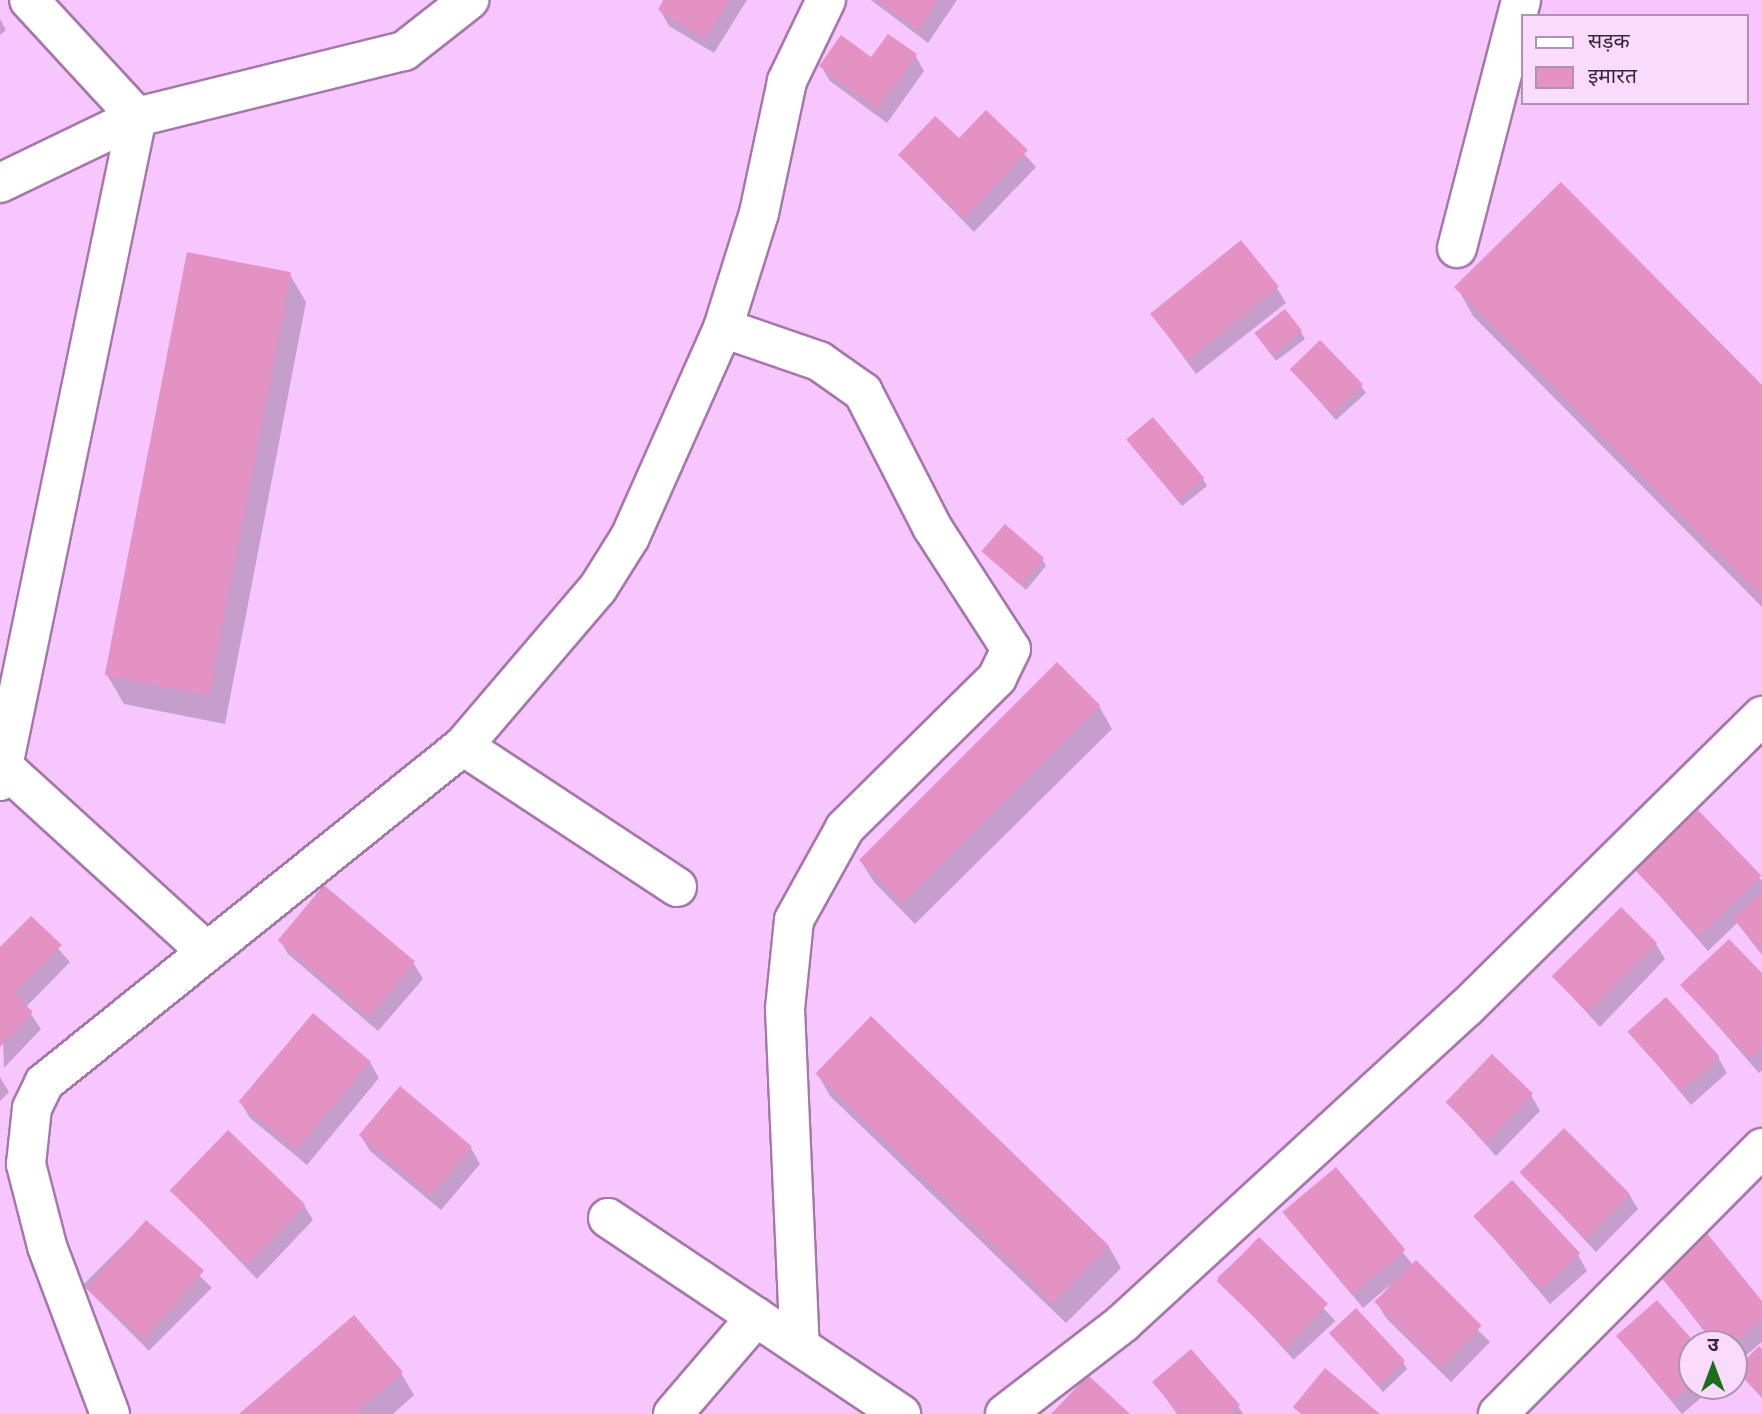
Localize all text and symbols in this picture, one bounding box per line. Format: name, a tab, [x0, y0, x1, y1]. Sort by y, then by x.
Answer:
legend	[1520, 14, 1748, 105]
text: सड़क	[1588, 29, 1630, 56]
text: इमारत	[1588, 64, 1637, 91]
north arrow	[1678, 1330, 1748, 1400]
text: उ	[1707, 1334, 1719, 1358]

